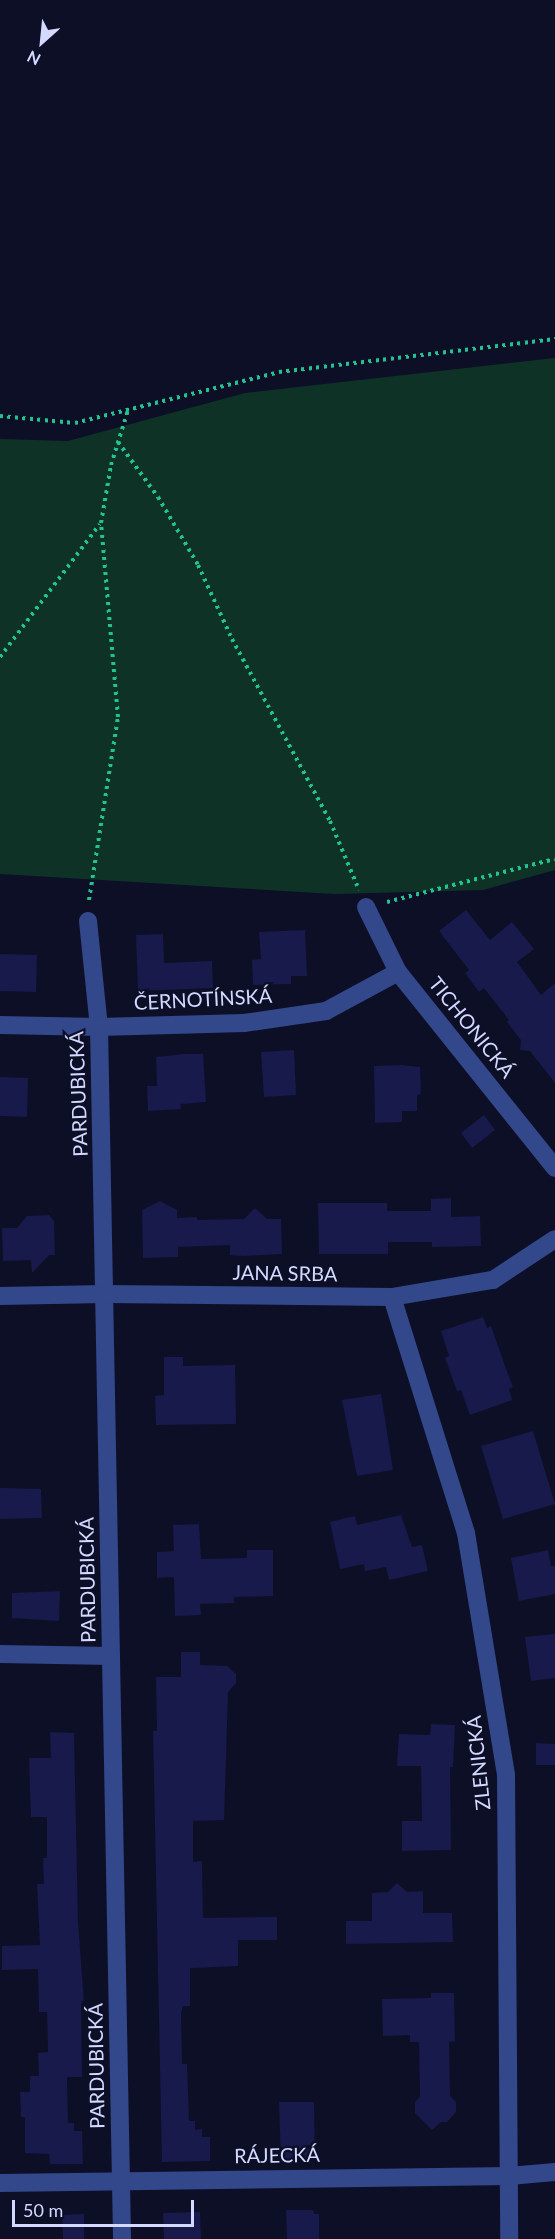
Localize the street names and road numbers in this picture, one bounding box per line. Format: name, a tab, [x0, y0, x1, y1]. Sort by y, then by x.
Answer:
street label: TICHONICKÁ	[424, 972, 520, 1082]
street label: ČERNOTÍNSKÁ	[133, 983, 273, 1015]
street label: PARDUBICKÁ	[64, 1031, 92, 1157]
street label: JANA SRBA	[232, 1260, 338, 1286]
street label: PARDUBICKÁ	[74, 1517, 100, 1643]
street label: ZLENICKÁ	[461, 1715, 495, 1811]
street label: PARDUBICKÁ	[83, 2003, 109, 2129]
street label: RÁJECKÁ	[234, 2142, 320, 2168]

